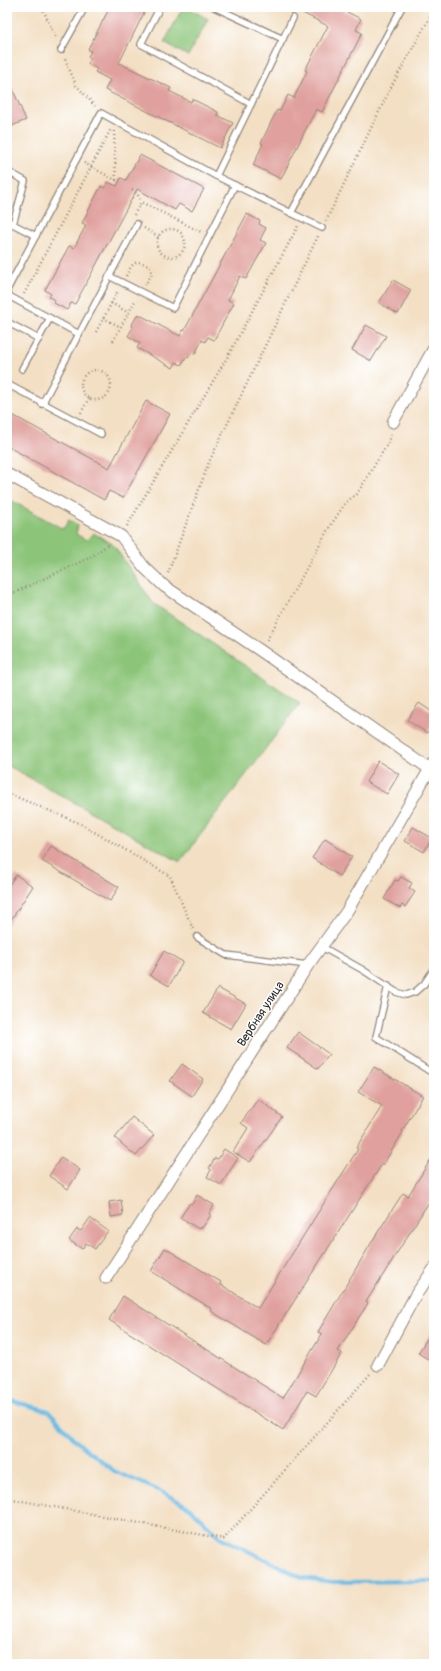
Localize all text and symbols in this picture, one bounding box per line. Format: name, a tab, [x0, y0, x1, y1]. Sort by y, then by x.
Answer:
street label: Вербная улица	[234, 978, 288, 1050]

